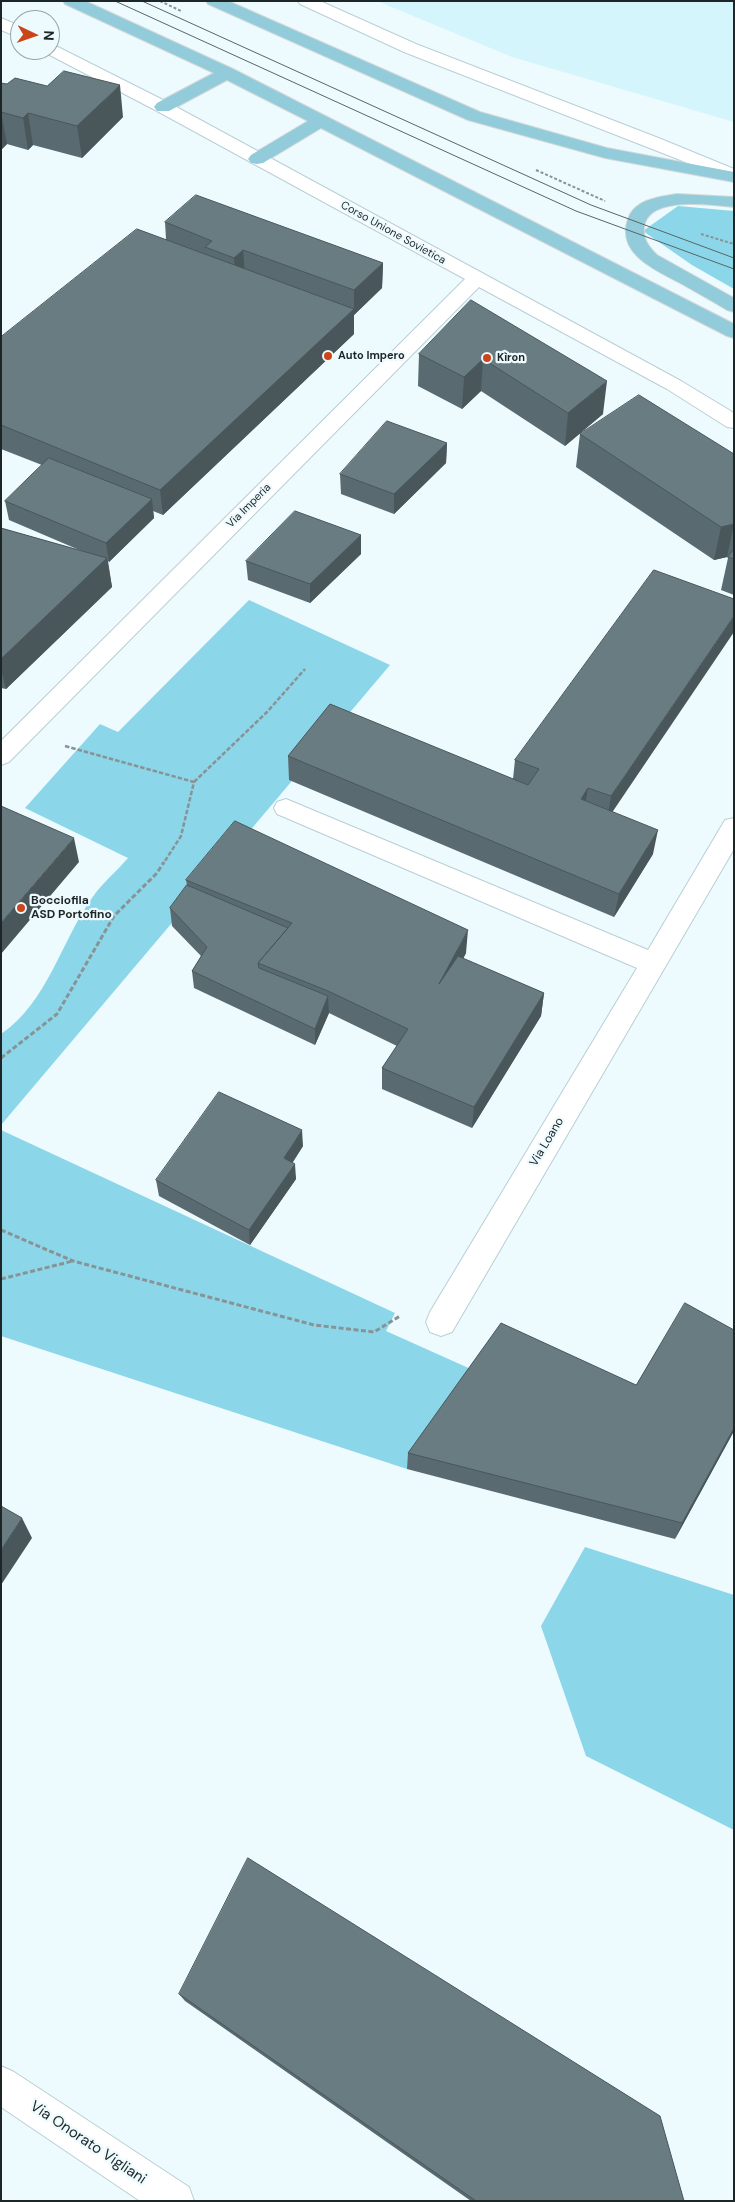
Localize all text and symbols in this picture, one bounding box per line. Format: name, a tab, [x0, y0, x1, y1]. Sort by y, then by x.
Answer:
north arrow	[10, 10, 60, 60]
text: N	[40, 30, 58, 41]
street label: Corso Unione Sovietica	[338, 199, 448, 267]
place label: Auto Impero	[338, 349, 405, 363]
marker: Auto Impero	[322, 350, 334, 362]
place label: Kìron	[497, 351, 525, 365]
marker: Kìron	[481, 352, 493, 364]
street label: Via Imperia	[224, 481, 274, 531]
place label: Bocciofila ASD Portofino	[31, 894, 112, 922]
marker: Bocciofila ASD Portofino	[15, 902, 27, 914]
street label: Via Loano	[527, 1115, 567, 1169]
street label: Via Onorato Vigliani	[26, 2097, 150, 2189]

